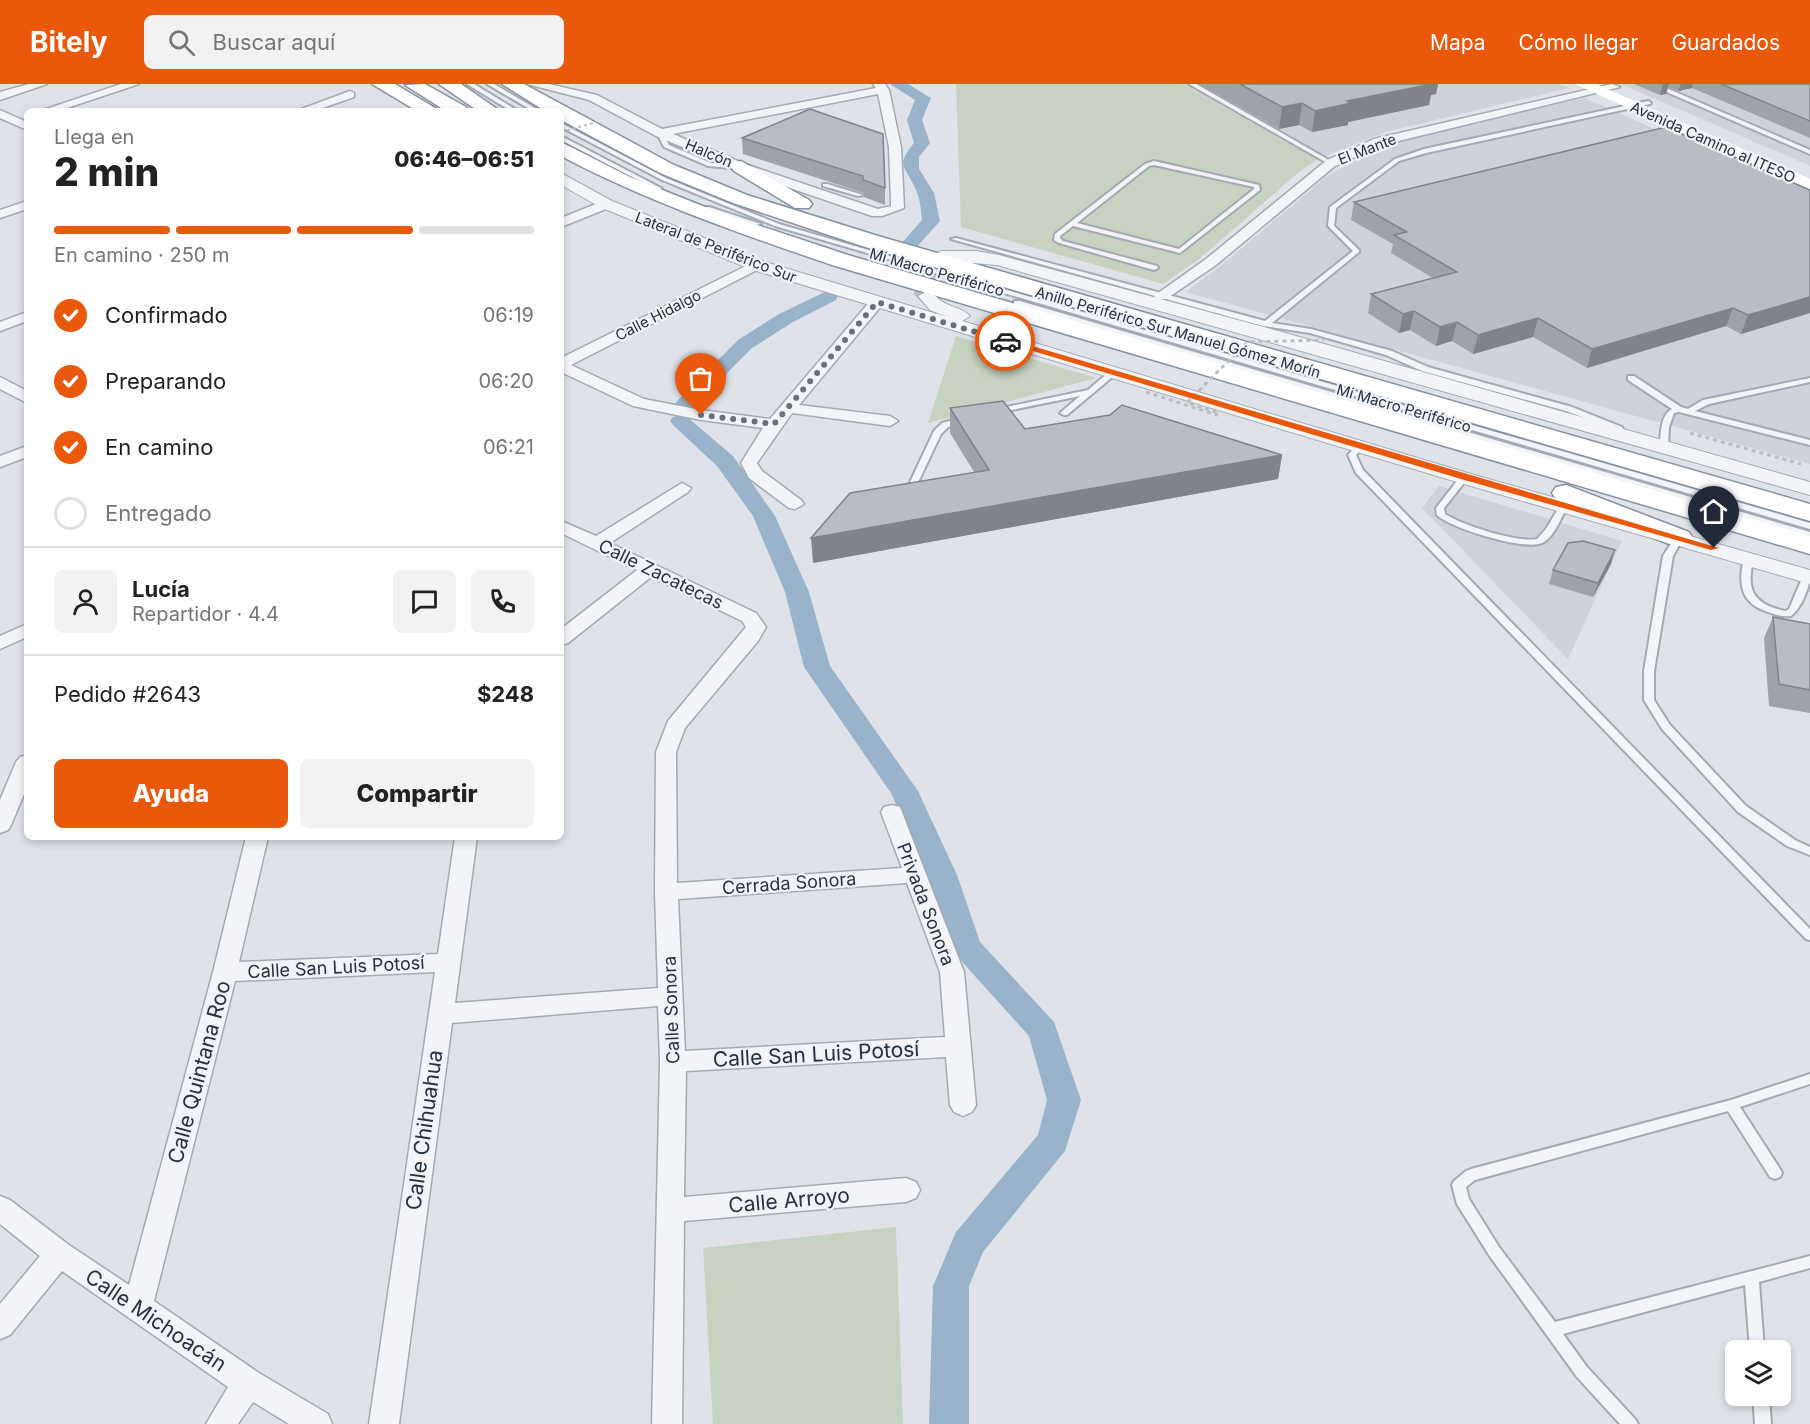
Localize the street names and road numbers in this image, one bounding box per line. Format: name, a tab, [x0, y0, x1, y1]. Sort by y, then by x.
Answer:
street label: Avenida Camino al ITESO	[1627, 97, 1799, 187]
street label: El Mante	[1335, 129, 1399, 169]
street label: Halcón	[682, 135, 736, 171]
street label: Lateral de Periférico Sur	[633, 207, 800, 287]
street label: Mi Macro Periférico	[867, 244, 1007, 300]
street label: Anillo Periférico Sur Manuel Gómez Morín	[1033, 282, 1323, 382]
street label: Calle Hidalgo	[612, 285, 704, 345]
street label: Mi Macro Periférico	[1334, 380, 1474, 436]
street label: Calle Zacatecas	[595, 535, 727, 613]
street label: Privada Sonora	[893, 840, 959, 968]
street label: Cerrada Sonora	[721, 868, 857, 898]
street label: Calle San Luis Potosí	[247, 952, 426, 982]
street label: Calle Sonora	[659, 956, 683, 1064]
street label: Calle Quintana Roo	[163, 978, 235, 1166]
street label: Calle San Luis Potosí	[712, 1036, 921, 1072]
street label: Calle Chihuahua	[400, 1048, 448, 1212]
street label: Calle Arroyo	[727, 1182, 851, 1218]
street label: Calle Michoacán	[81, 1264, 231, 1376]

